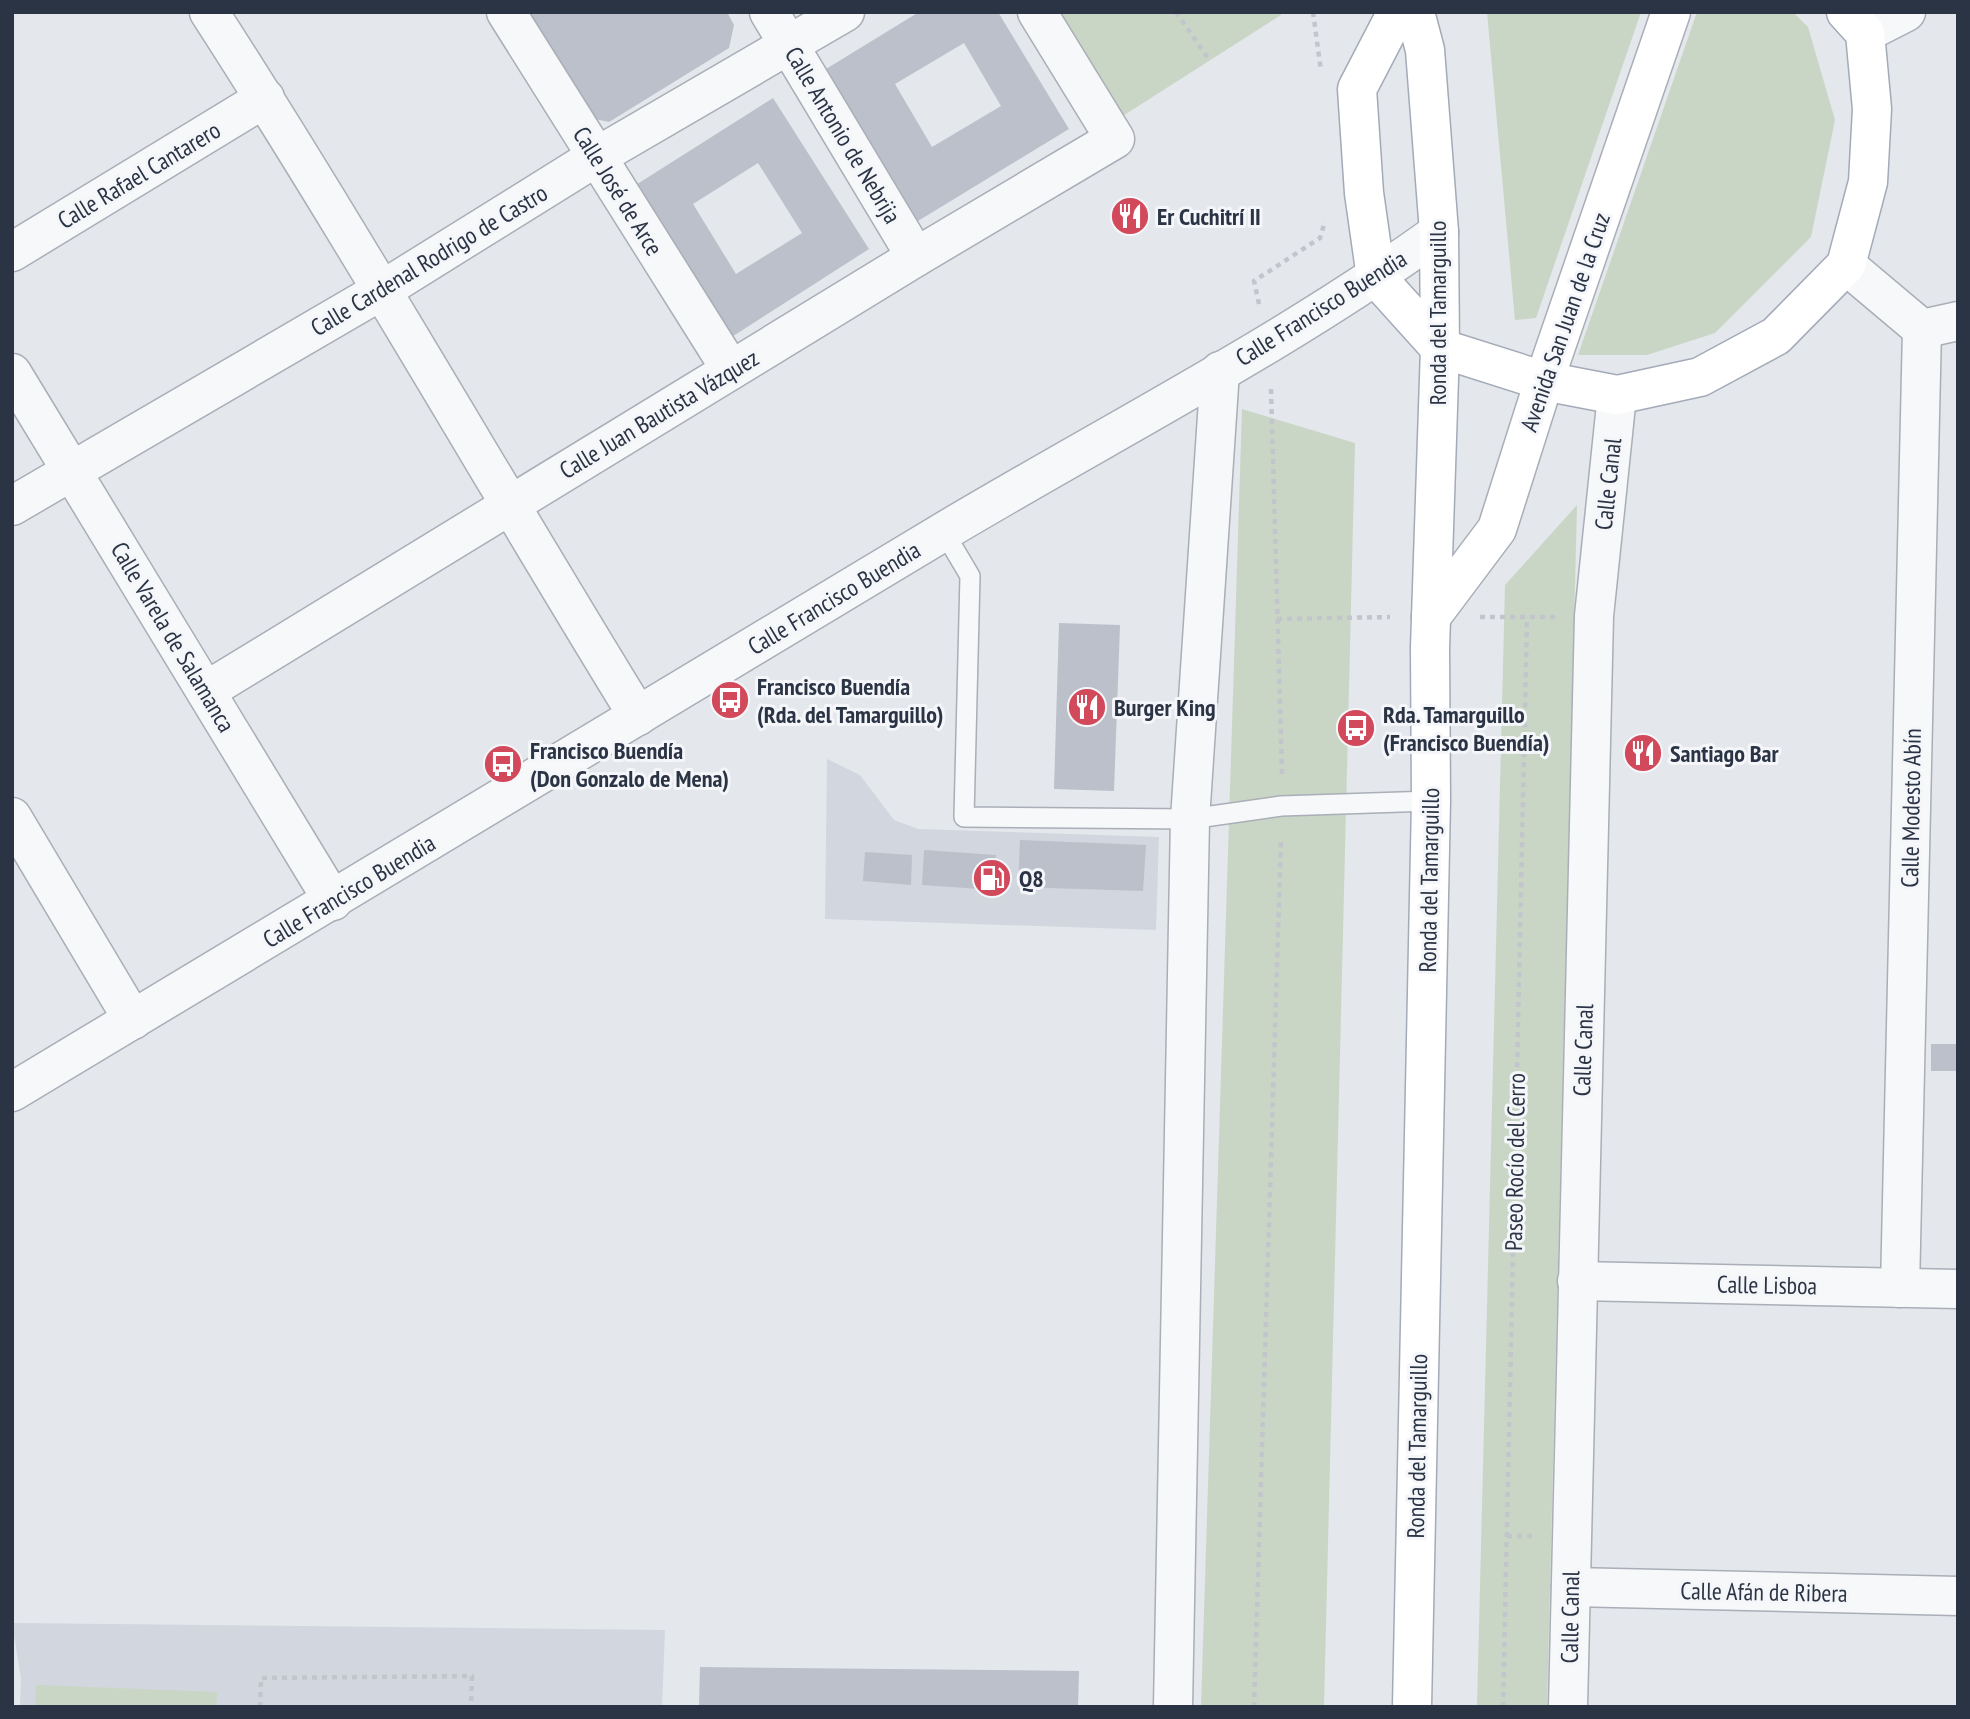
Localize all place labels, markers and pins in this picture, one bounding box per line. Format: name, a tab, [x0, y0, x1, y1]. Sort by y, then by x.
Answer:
restaurant icon: Er Cuchitrí II	[1109, 195, 1151, 237]
place label: Er Cuchitrí II	[1157, 201, 1261, 232]
place label: Francisco Buendía (Rda. del Tamarguillo)	[757, 671, 943, 730]
bus stop icon: Francisco Buendía (Rda. del Tamarguillo)	[709, 679, 751, 721]
restaurant icon: Burger King	[1066, 686, 1108, 728]
place label: Burger King	[1114, 692, 1216, 723]
place label: Rda. Tamarguillo (Francisco Buendía)	[1383, 699, 1550, 758]
bus stop icon: Rda. Tamarguillo (Francisco Buendía)	[1335, 707, 1377, 749]
restaurant icon: Santiago Bar	[1622, 732, 1664, 774]
place label: Francisco Buendía (Don Gonzalo de Mena)	[530, 735, 729, 794]
place label: Santiago Bar	[1670, 738, 1779, 769]
bus stop icon: Francisco Buendía (Don Gonzalo de Mena)	[482, 743, 524, 785]
fuel station icon: Q8	[971, 857, 1013, 899]
place label: Q8	[1019, 863, 1044, 894]

